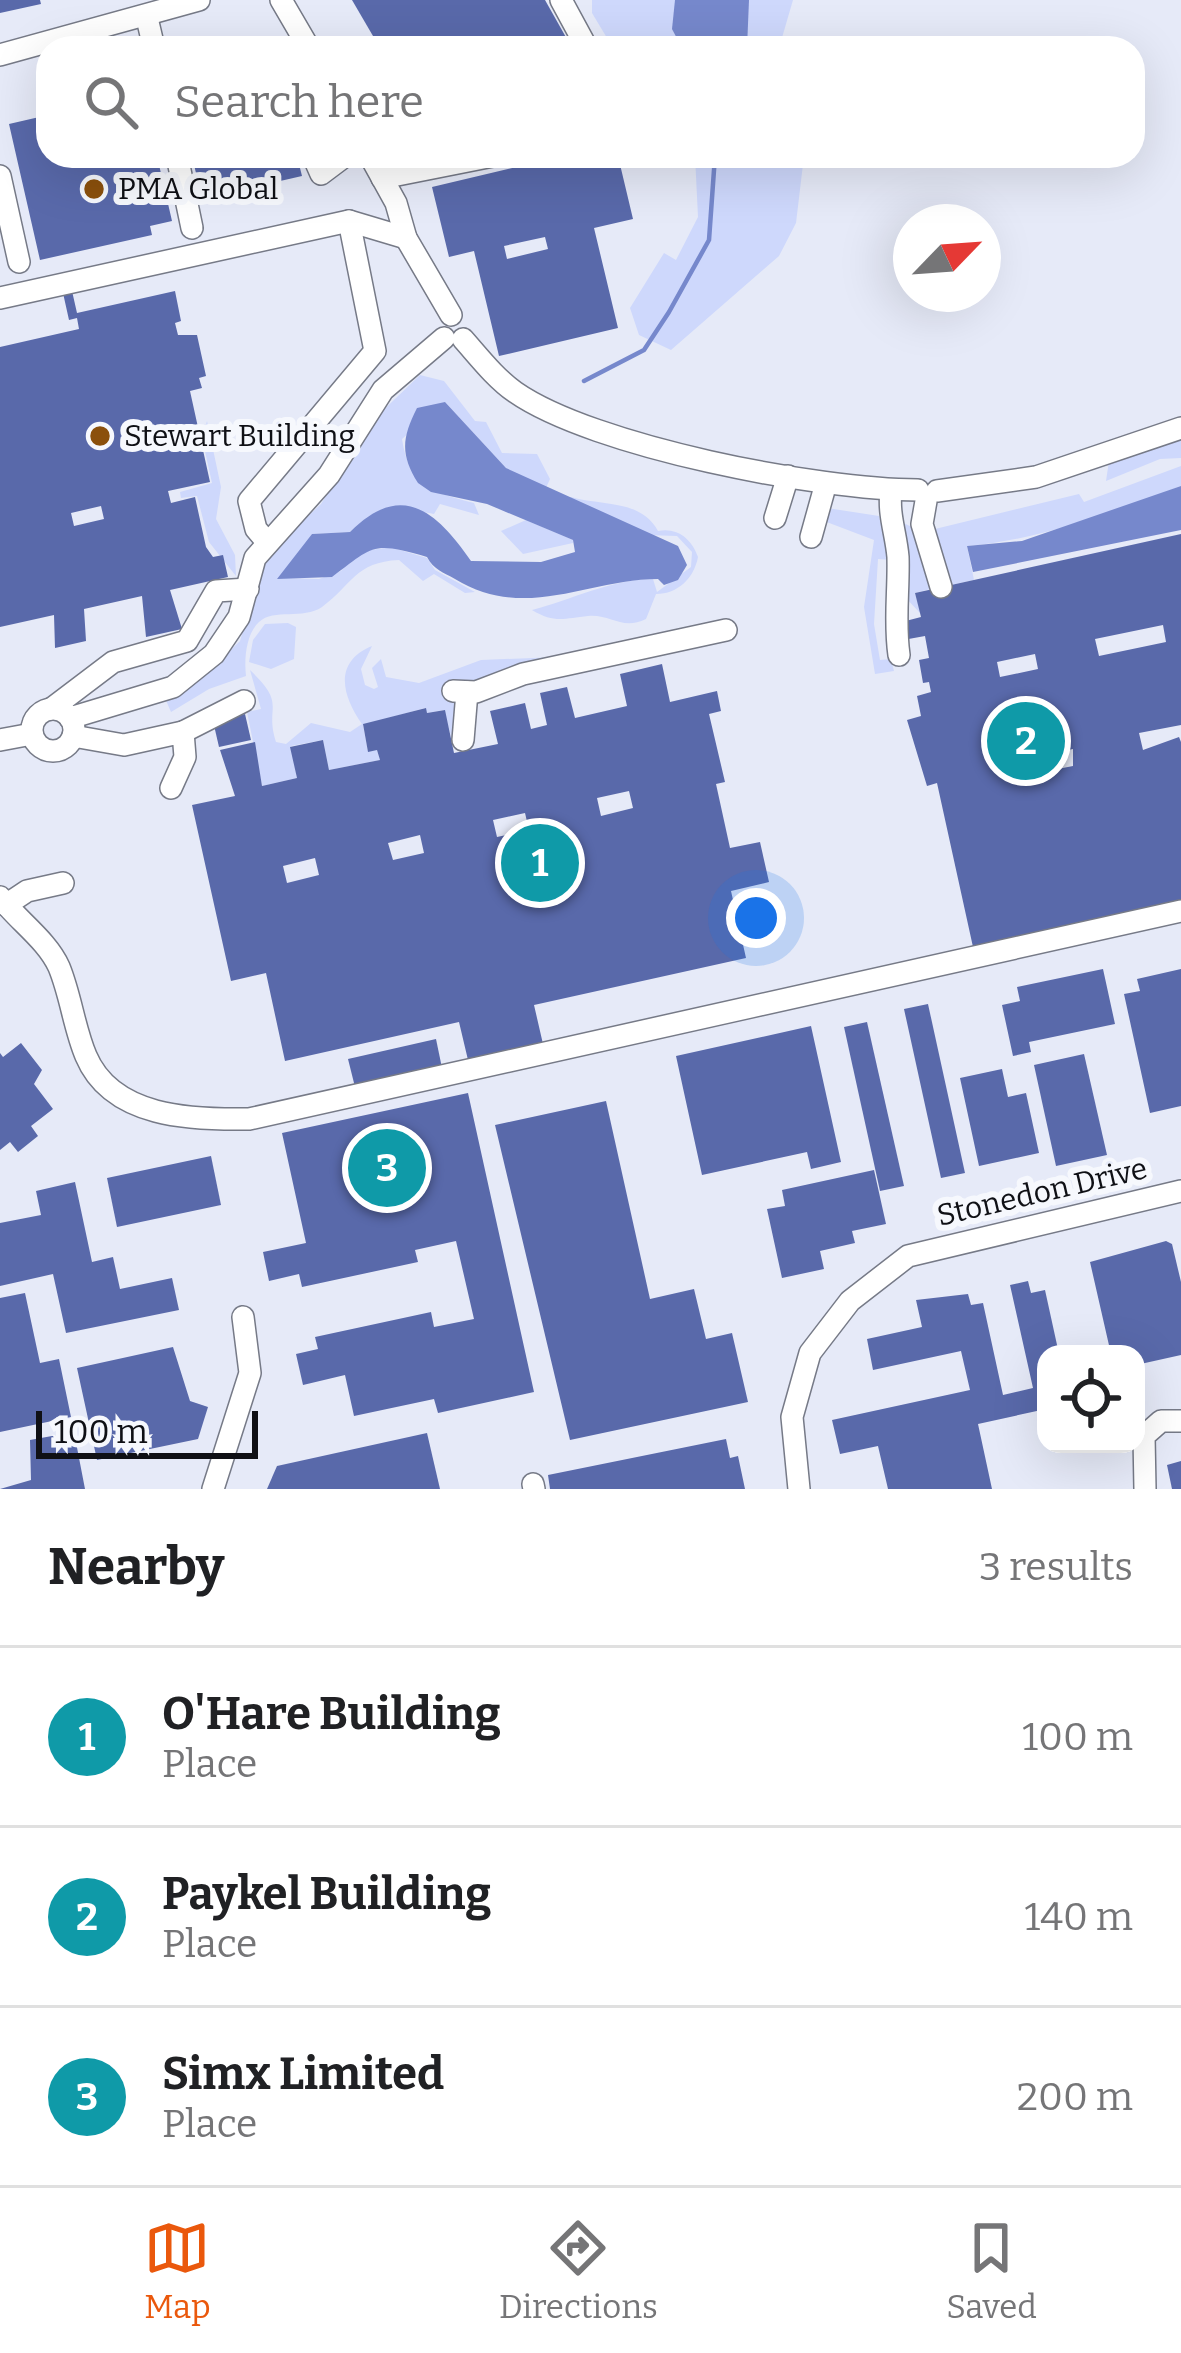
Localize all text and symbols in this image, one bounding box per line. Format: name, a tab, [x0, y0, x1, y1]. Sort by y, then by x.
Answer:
search box	[36, 36, 1145, 168]
icon: search	[78, 69, 144, 135]
text: Search here	[174, 75, 424, 129]
place label: PMA Global	[118, 171, 278, 207]
marker: PMA Global	[81, 176, 107, 202]
north arrow	[893, 204, 1001, 312]
place label: Stewart Building	[124, 418, 355, 454]
marker: Stewart Building	[87, 423, 113, 449]
pin: 2	[987, 696, 1065, 786]
pin: 1	[501, 818, 579, 908]
your location	[726, 888, 786, 948]
pin: 3	[348, 1123, 426, 1213]
street label: Stonedon Drive	[933, 1150, 1151, 1234]
map controls	[1037, 1345, 1145, 1453]
button: locate	[1037, 1345, 1145, 1453]
scale bar	[36, 1405, 258, 1458]
text: 100 m	[54, 1412, 148, 1452]
text: Nearby	[48, 1536, 224, 1598]
text: 3 results	[979, 1544, 1133, 1590]
text: O'Hare Building	[162, 1687, 501, 1741]
text: 1	[79, 1714, 95, 1760]
text: 100 m	[1022, 1714, 1133, 1760]
text: Place	[162, 1741, 257, 1787]
text: Paykel Building	[162, 1867, 491, 1921]
text: 2	[76, 1894, 98, 1940]
text: 140 m	[1024, 1894, 1133, 1940]
text: Place	[162, 1921, 257, 1967]
text: Simx Limited	[162, 2047, 444, 2101]
text: 3	[76, 2074, 98, 2120]
text: 200 m	[1017, 2074, 1133, 2120]
text: Place	[162, 2101, 257, 2147]
tab: Map	[144, 2215, 211, 2327]
tab: Directions	[499, 2215, 658, 2327]
tab: Saved	[946, 2215, 1037, 2327]

